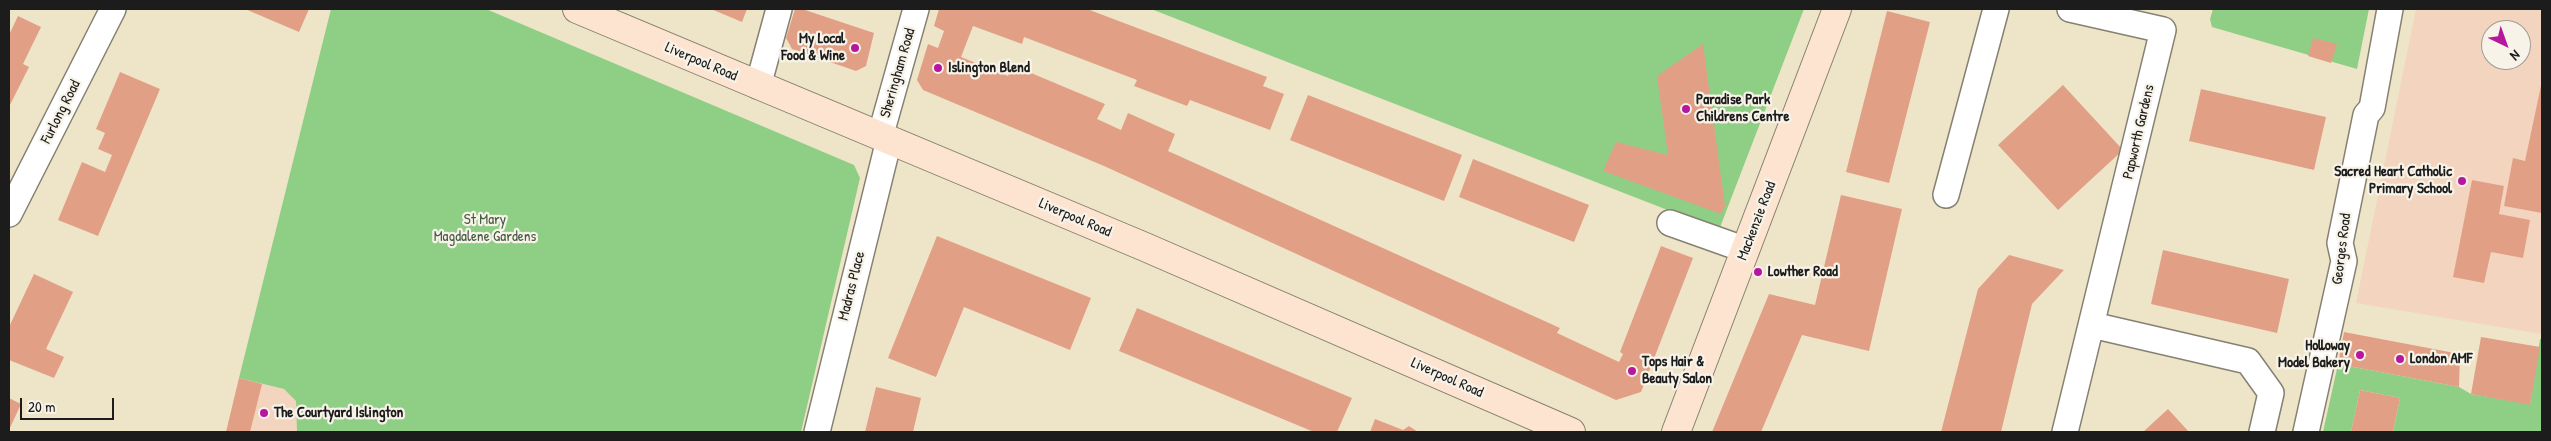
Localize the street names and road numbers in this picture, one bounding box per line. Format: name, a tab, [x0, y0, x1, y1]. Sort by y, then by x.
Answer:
street label: Sheringham Road	[877, 26, 919, 120]
street label: Liverpool Road	[662, 39, 740, 85]
street label: Furlong Road	[37, 77, 85, 147]
street label: Papworth Gardens	[2119, 83, 2159, 181]
street label: Mackenzie Road	[1734, 179, 1780, 263]
street label: Liverpool Road	[1036, 195, 1114, 241]
street label: Georges Road	[2329, 212, 2355, 286]
street label: Madras Place	[835, 250, 869, 322]
street label: Liverpool Road	[1408, 354, 1486, 402]

